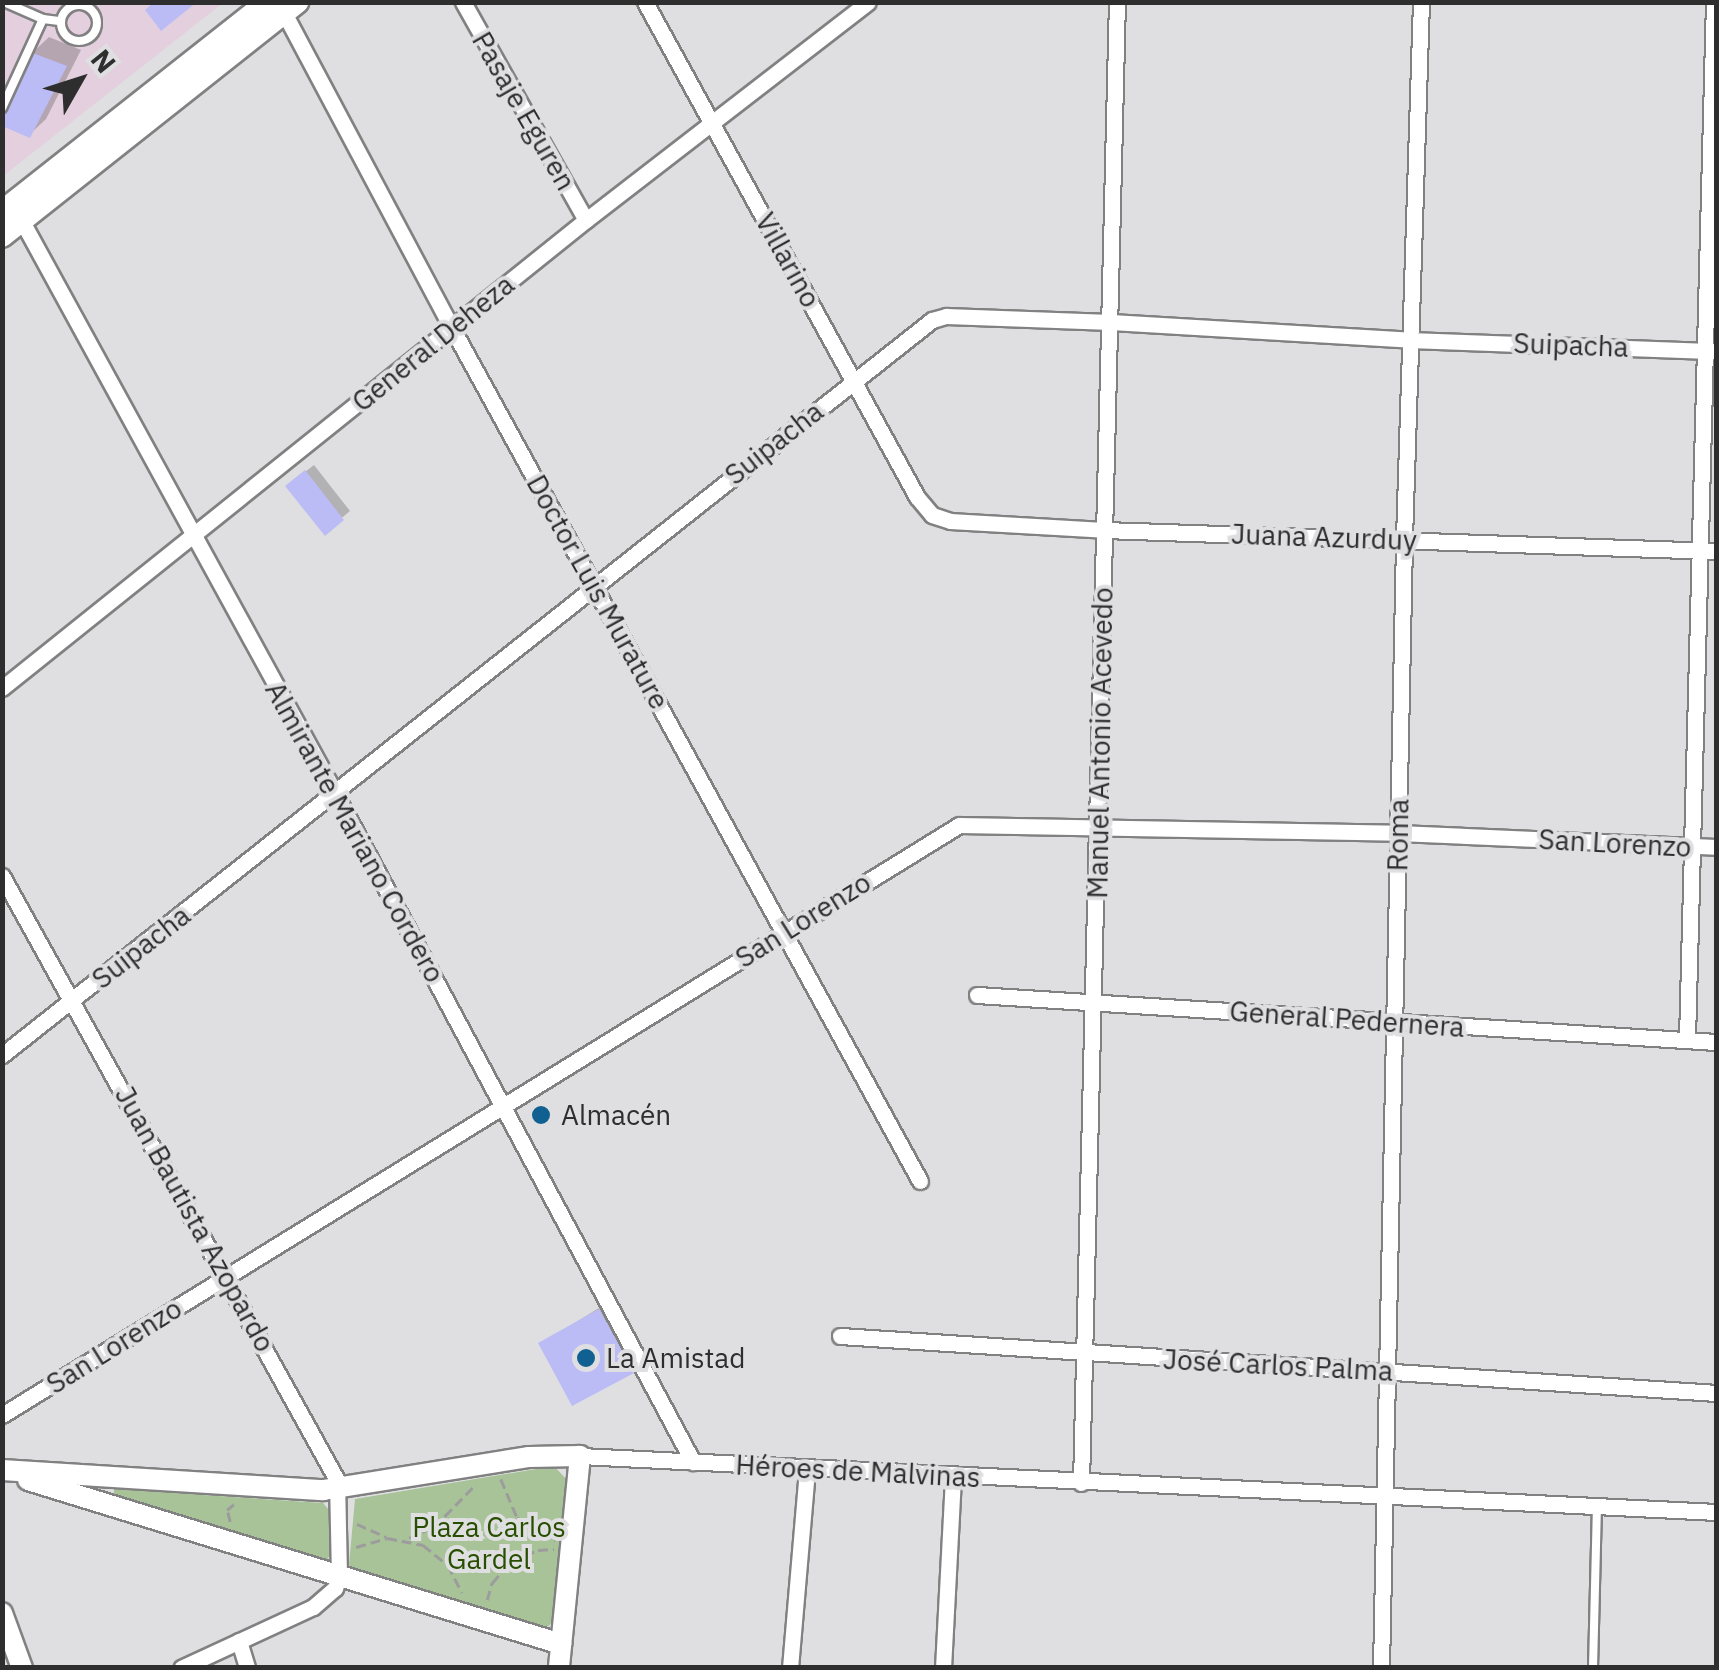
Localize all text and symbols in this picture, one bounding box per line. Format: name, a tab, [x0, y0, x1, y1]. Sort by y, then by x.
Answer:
street label: Pasaje Eguren	[465, 26, 583, 196]
north arrow	[30, 30, 130, 130]
text: N	[83, 41, 124, 80]
street label: Villarino	[748, 207, 828, 313]
street label: General Deheza	[345, 267, 521, 419]
street label: Suipacha	[1513, 326, 1629, 364]
street label: Suipacha	[718, 394, 830, 492]
street label: Doctor Luis Murature	[520, 469, 676, 715]
street label: Juana Azurduy	[1230, 517, 1418, 557]
street label: Manuel Antonio Acevedo	[1080, 587, 1120, 899]
street label: Almirante Mariano Cordero	[258, 676, 452, 988]
street label: Roma	[1381, 798, 1415, 872]
street label: San Lorenzo	[1538, 822, 1692, 864]
street label: San Lorenzo	[729, 865, 877, 975]
street label: Suipacha	[85, 898, 197, 996]
street label: General Pedernera	[1228, 994, 1466, 1044]
street label: Juan Bautista Azopardo	[108, 1080, 282, 1358]
place label: Almacén	[561, 1098, 671, 1132]
marker: Almacén	[530, 1104, 552, 1126]
street label: San Lorenzo	[40, 1291, 188, 1401]
place label: La Amistad	[606, 1341, 745, 1375]
street label: José Carlos Palma	[1162, 1342, 1394, 1388]
marker: La Amistad	[575, 1347, 597, 1369]
street label: Héroes de Malvinas	[735, 1448, 981, 1494]
park label: Plaza Carlos Gardel	[412, 1510, 566, 1576]

